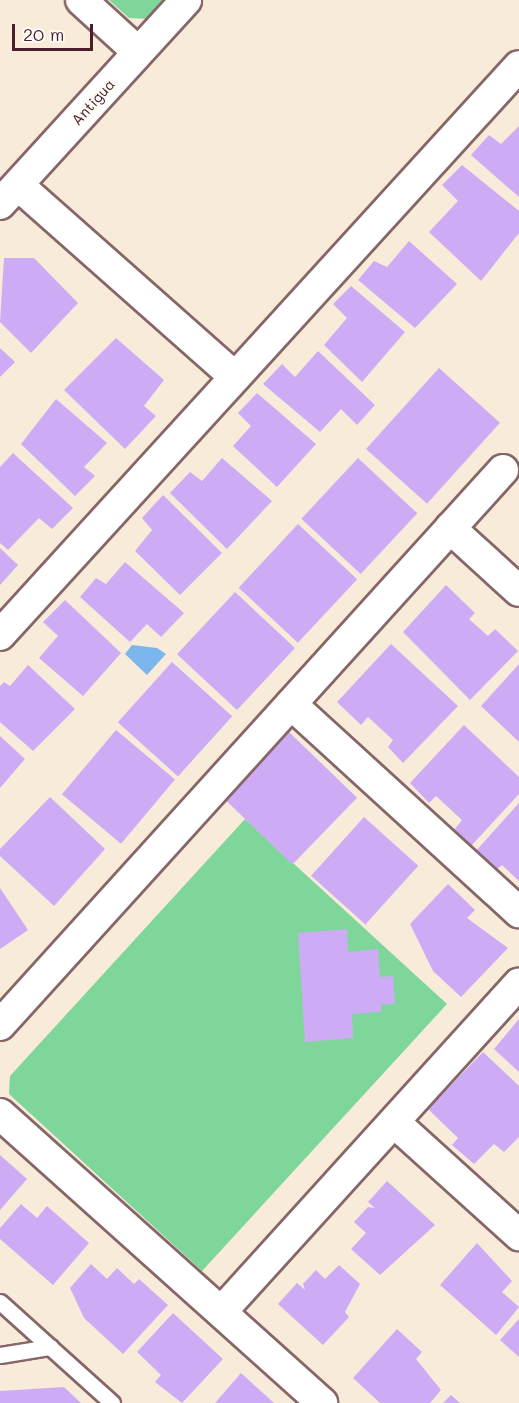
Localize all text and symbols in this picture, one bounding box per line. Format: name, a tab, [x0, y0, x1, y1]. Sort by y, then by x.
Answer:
scale bar	[15, 12, 96, 50]
text: 20 m	[23, 22, 64, 46]
street label: Antigua	[68, 75, 118, 129]

